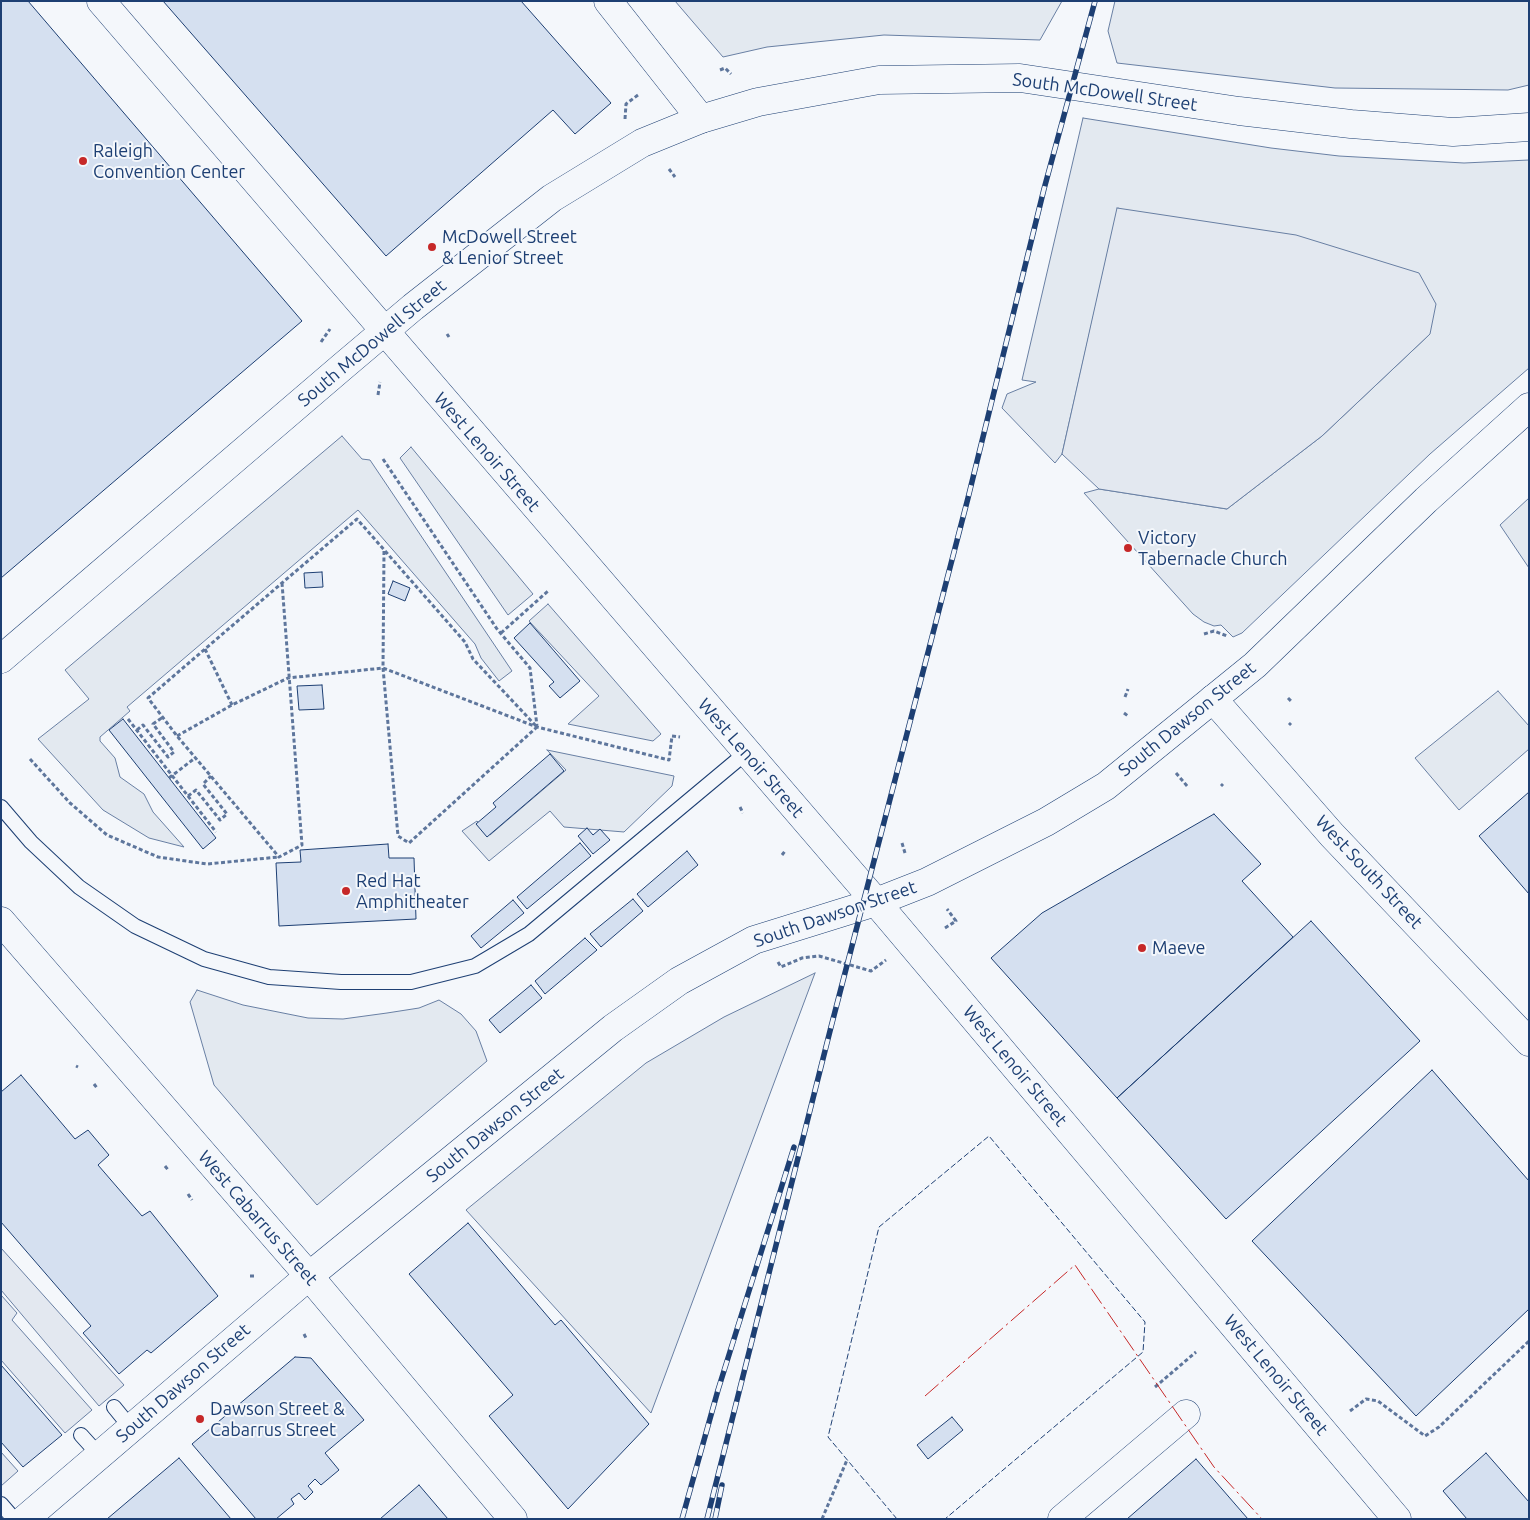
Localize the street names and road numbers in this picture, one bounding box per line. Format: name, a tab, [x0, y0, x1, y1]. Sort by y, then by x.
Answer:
street label: South McDowell Street	[1011, 68, 1199, 116]
street label: South McDowell Street	[294, 275, 450, 411]
street label: West Lenoir Street	[429, 388, 545, 516]
street label: South Dawson Street	[1114, 657, 1260, 781]
street label: West Lenoir Street	[693, 694, 809, 822]
street label: West South Street	[1311, 811, 1427, 933]
street label: South Dawson Street	[751, 876, 919, 952]
street label: West Lenoir Street	[958, 1001, 1072, 1131]
street label: South Dawson Street	[422, 1063, 568, 1187]
street label: West Cabarrus Street	[194, 1146, 322, 1290]
street label: West Lenoir Street	[1219, 1310, 1333, 1440]
street label: South Dawson Street	[112, 1319, 254, 1447]

